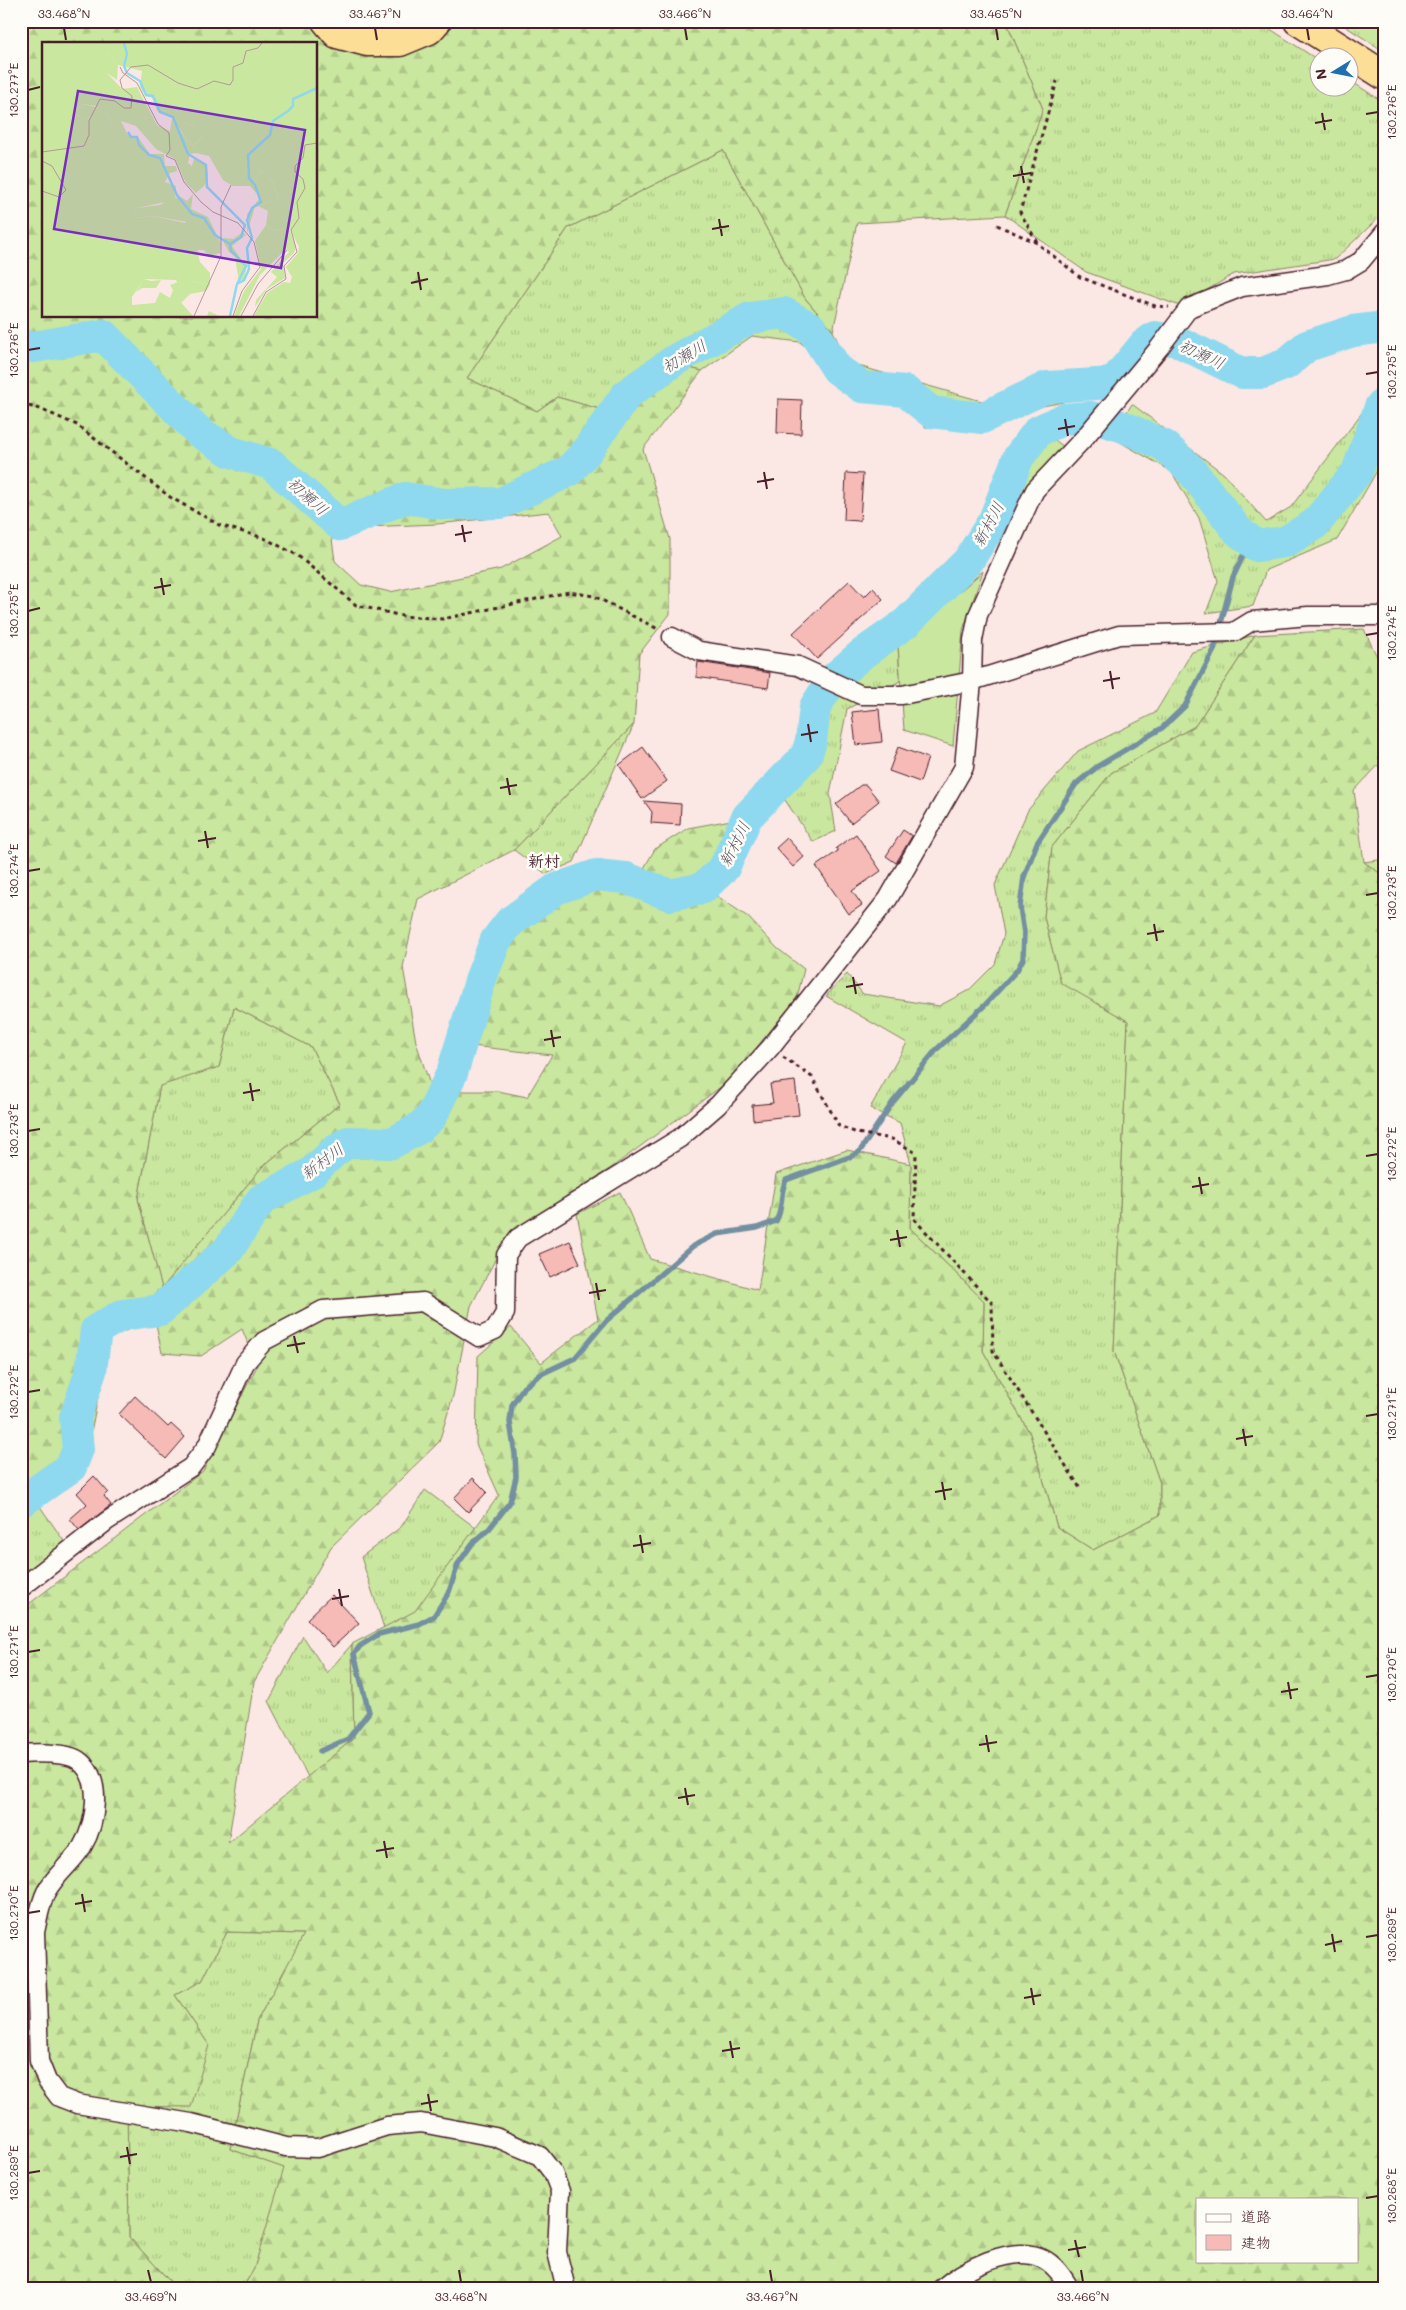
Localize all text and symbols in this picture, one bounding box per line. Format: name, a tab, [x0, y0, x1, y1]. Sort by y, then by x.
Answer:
text: 33.468°N	[38, 5, 90, 21]
text: 33.467°N	[349, 5, 401, 21]
text: 33.466°N	[659, 5, 711, 21]
text: 33.465°N	[970, 5, 1022, 21]
text: 33.464°N	[1281, 5, 1333, 21]
inset map	[42, 42, 318, 318]
north arrow	[1308, 48, 1358, 98]
text: 130.277°E	[5, 62, 21, 117]
text: N	[1310, 67, 1331, 81]
text: 130.276°E	[1383, 84, 1399, 140]
text: 130.276°E	[5, 322, 21, 378]
water label: 初瀬川	[658, 334, 710, 377]
water label: 初瀬川	[1176, 334, 1228, 373]
text: 130.275°E	[1383, 344, 1399, 400]
water label: 初瀬川	[283, 472, 333, 519]
water label: 新村川	[967, 498, 1008, 550]
text: 130.275°E	[5, 583, 21, 639]
text: 130.274°E	[1383, 605, 1399, 661]
water label: 新村川	[713, 818, 754, 870]
text: 130.274°E	[5, 843, 21, 899]
district label: 新村	[528, 850, 560, 871]
text: 130.273°E	[1383, 865, 1399, 921]
text: 130.273°E	[5, 1103, 21, 1159]
text: 130.272°E	[1383, 1126, 1399, 1181]
water label: 新村川	[296, 1138, 347, 1183]
text: 130.272°E	[5, 1364, 21, 1419]
text: 130.271°E	[1383, 1387, 1399, 1441]
text: 130.271°E	[5, 1625, 21, 1679]
text: 130.270°E	[1383, 1647, 1399, 1703]
text: 130.270°E	[5, 1885, 21, 1941]
text: 130.269°E	[1383, 1907, 1399, 1963]
text: 130.269°E	[5, 2145, 21, 2201]
text: 130.268°E	[1383, 2168, 1399, 2224]
legend	[1196, 2198, 1358, 2262]
text: 道路	[1241, 2206, 1271, 2226]
text: 建物	[1241, 2232, 1271, 2252]
text: 33.469°N	[125, 2288, 177, 2304]
text: 33.468°N	[435, 2288, 487, 2304]
text: 33.467°N	[746, 2288, 798, 2304]
text: 33.466°N	[1057, 2288, 1109, 2304]

